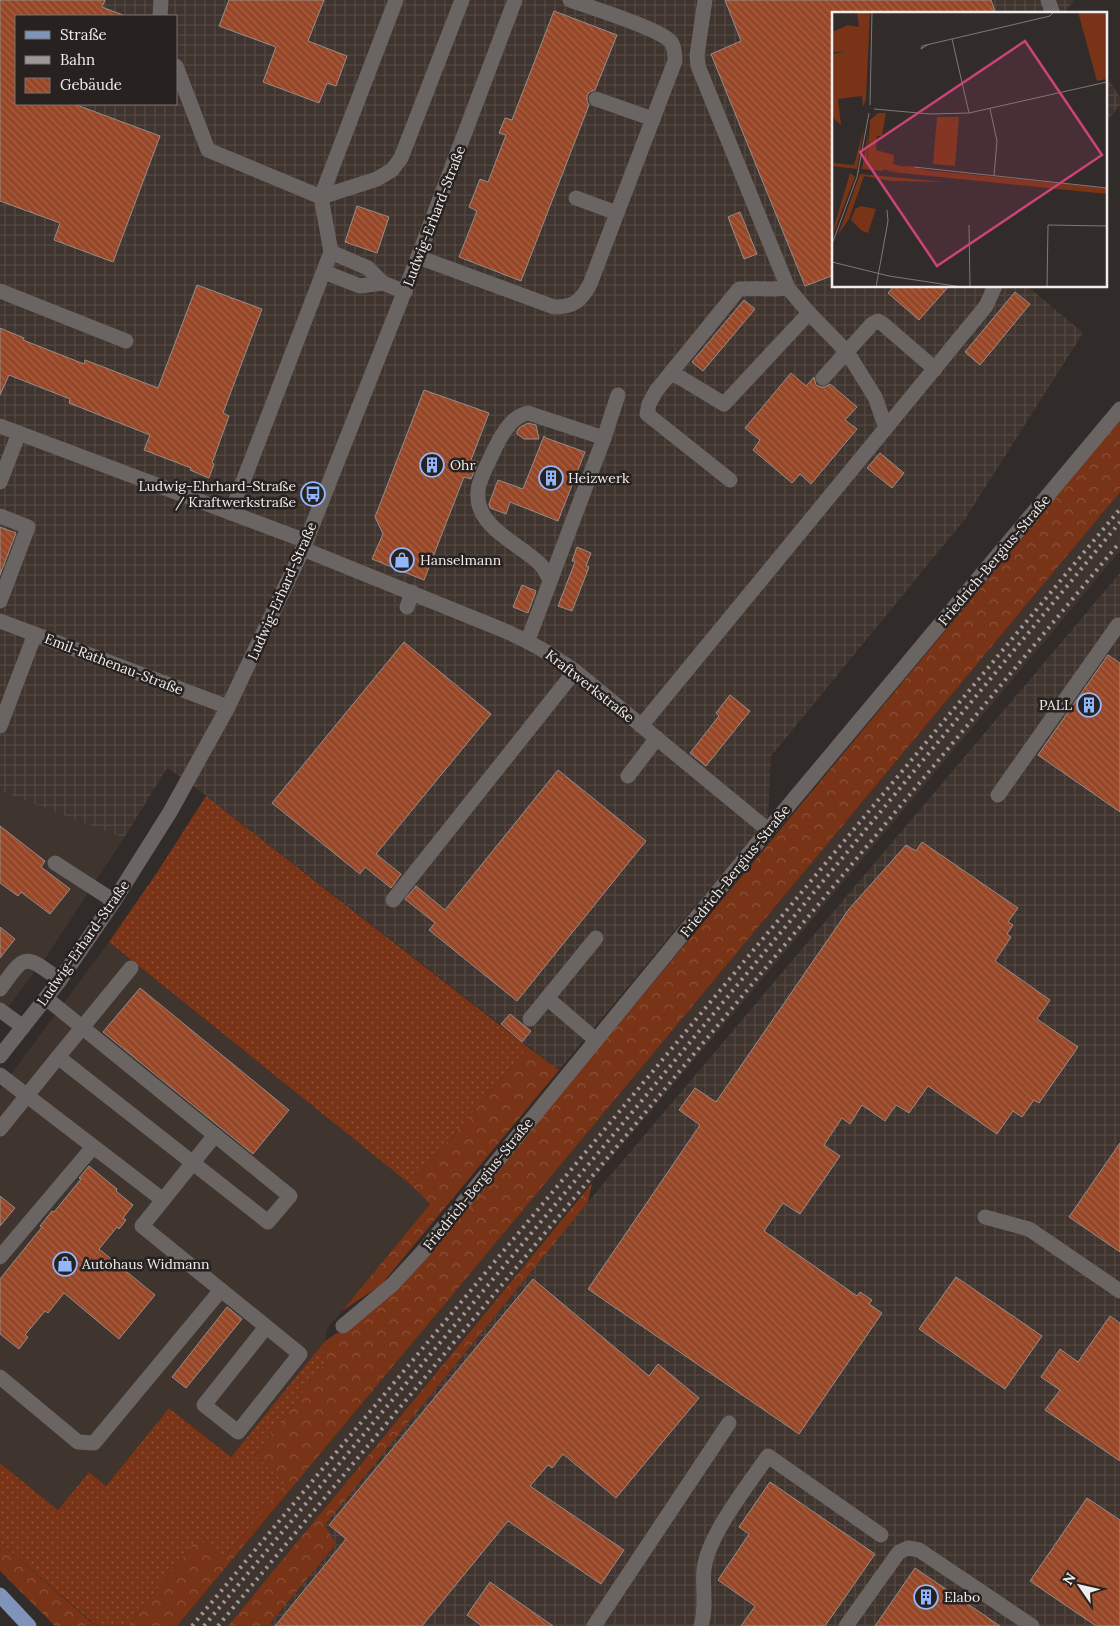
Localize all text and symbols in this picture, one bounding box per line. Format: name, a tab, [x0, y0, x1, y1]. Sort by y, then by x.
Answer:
inset map	[832, 12, 1108, 288]
legend	[15, 15, 178, 105]
text: Straße	[60, 25, 107, 44]
text: Bahn	[60, 50, 95, 69]
text: Gebäude	[60, 75, 122, 94]
street label: Ludwig-Erhard-Straße	[399, 143, 469, 289]
building icon: Ohr	[419, 452, 445, 478]
place label: Ohr	[450, 456, 476, 474]
building icon: Heizwerk	[538, 465, 564, 491]
place label: Heizwerk	[568, 469, 630, 487]
place label: Ludwig-Ehrhard-Straße / Kraftwerkstraße	[138, 477, 296, 511]
bus stop icon: Ludwig-Ehrhard-Straße / Kraftwerkstraße	[300, 481, 326, 507]
street label: Friedrich-Bergius-Straße	[934, 491, 1054, 629]
street label: Ludwig-Erhard-Straße	[243, 519, 321, 663]
shop icon: Hanselmann	[389, 547, 415, 573]
place label: Hanselmann	[420, 551, 502, 569]
street label: Emil-Rathenau-Straße	[42, 629, 186, 699]
street label: Kraftwerkstraße	[542, 646, 638, 726]
building icon: PALL	[1076, 692, 1102, 718]
place label: PALL	[1039, 696, 1072, 714]
street label: Friedrich-Bergius-Straße	[676, 801, 794, 941]
street label: Ludwig-Erhard-Straße	[33, 876, 133, 1009]
street label: Friedrich-Bergius-Straße	[419, 1114, 537, 1254]
shop icon: Autohaus Widmann	[52, 1251, 78, 1277]
place label: Autohaus Widmann	[81, 1255, 210, 1273]
north arrow	[1055, 1561, 1105, 1611]
text: N	[1059, 1569, 1080, 1588]
building icon: Elabo	[913, 1584, 939, 1610]
place label: Elabo	[944, 1588, 980, 1606]

